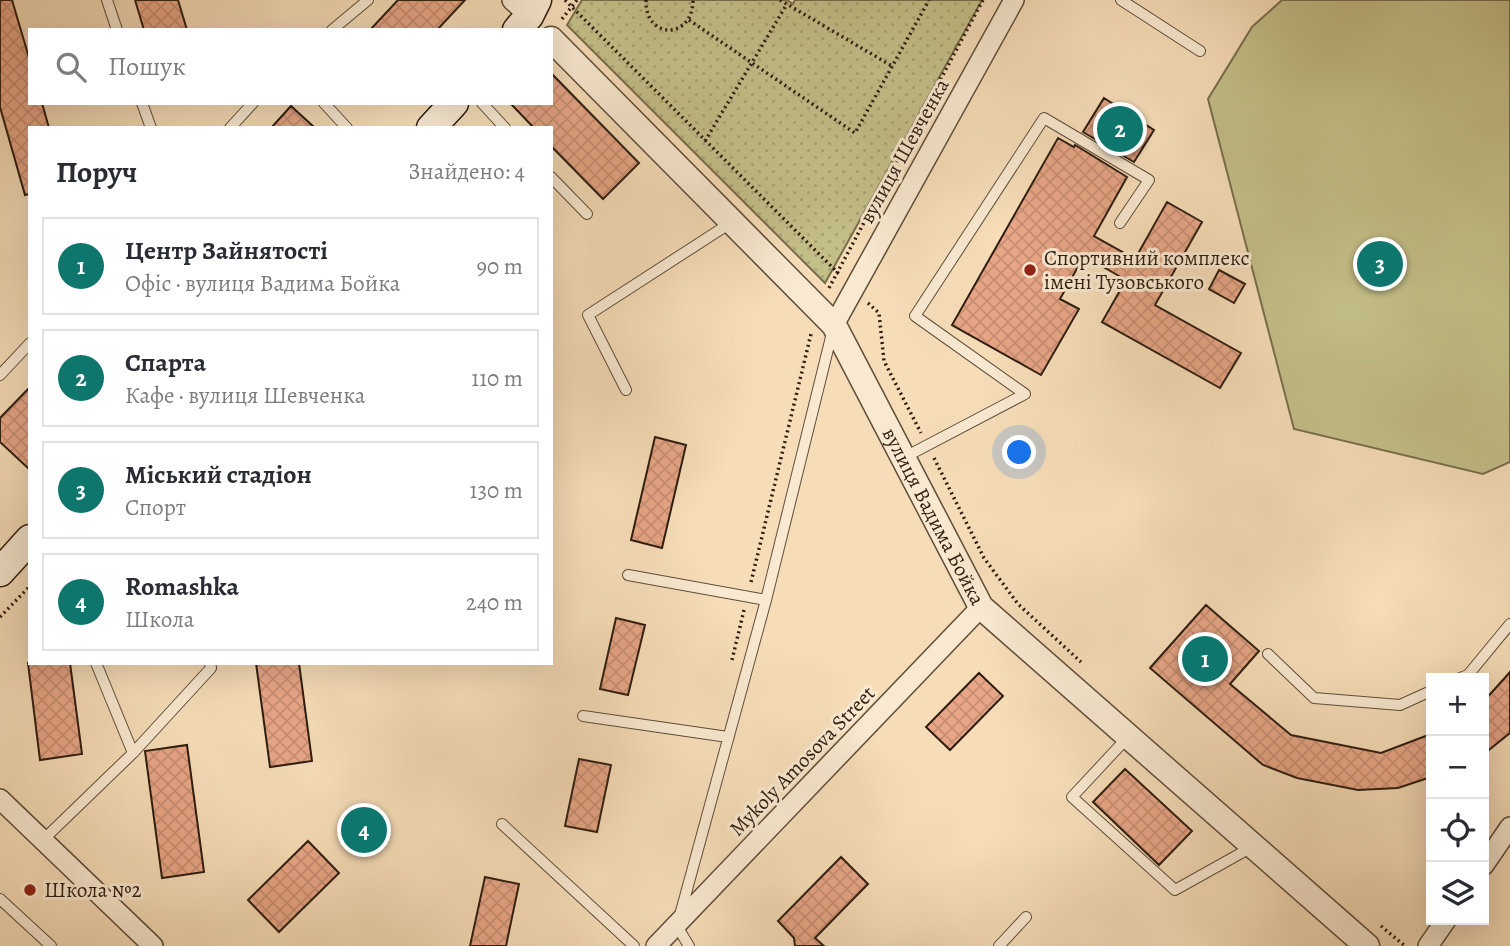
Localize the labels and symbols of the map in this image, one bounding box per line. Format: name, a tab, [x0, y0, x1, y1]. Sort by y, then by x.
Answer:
street label: вулиця Шевченка	[853, 73, 956, 229]
pin: 2	[1097, 103, 1143, 155]
pin: 3	[1357, 238, 1403, 290]
place label: Спортивний комплекс імені Тузовського	[1044, 244, 1250, 296]
marker: Спортивний комплекс імені Тузовського	[1022, 262, 1038, 278]
street label: вулиця Вадима Бойка	[876, 423, 992, 610]
your location	[1002, 435, 1036, 469]
pin: 1	[1182, 633, 1228, 685]
street label: Mykoly Amosova Street	[723, 680, 881, 842]
pin: 4	[341, 804, 387, 856]
place label: Школа №2	[44, 876, 142, 904]
marker: Школа №2	[22, 882, 38, 898]

